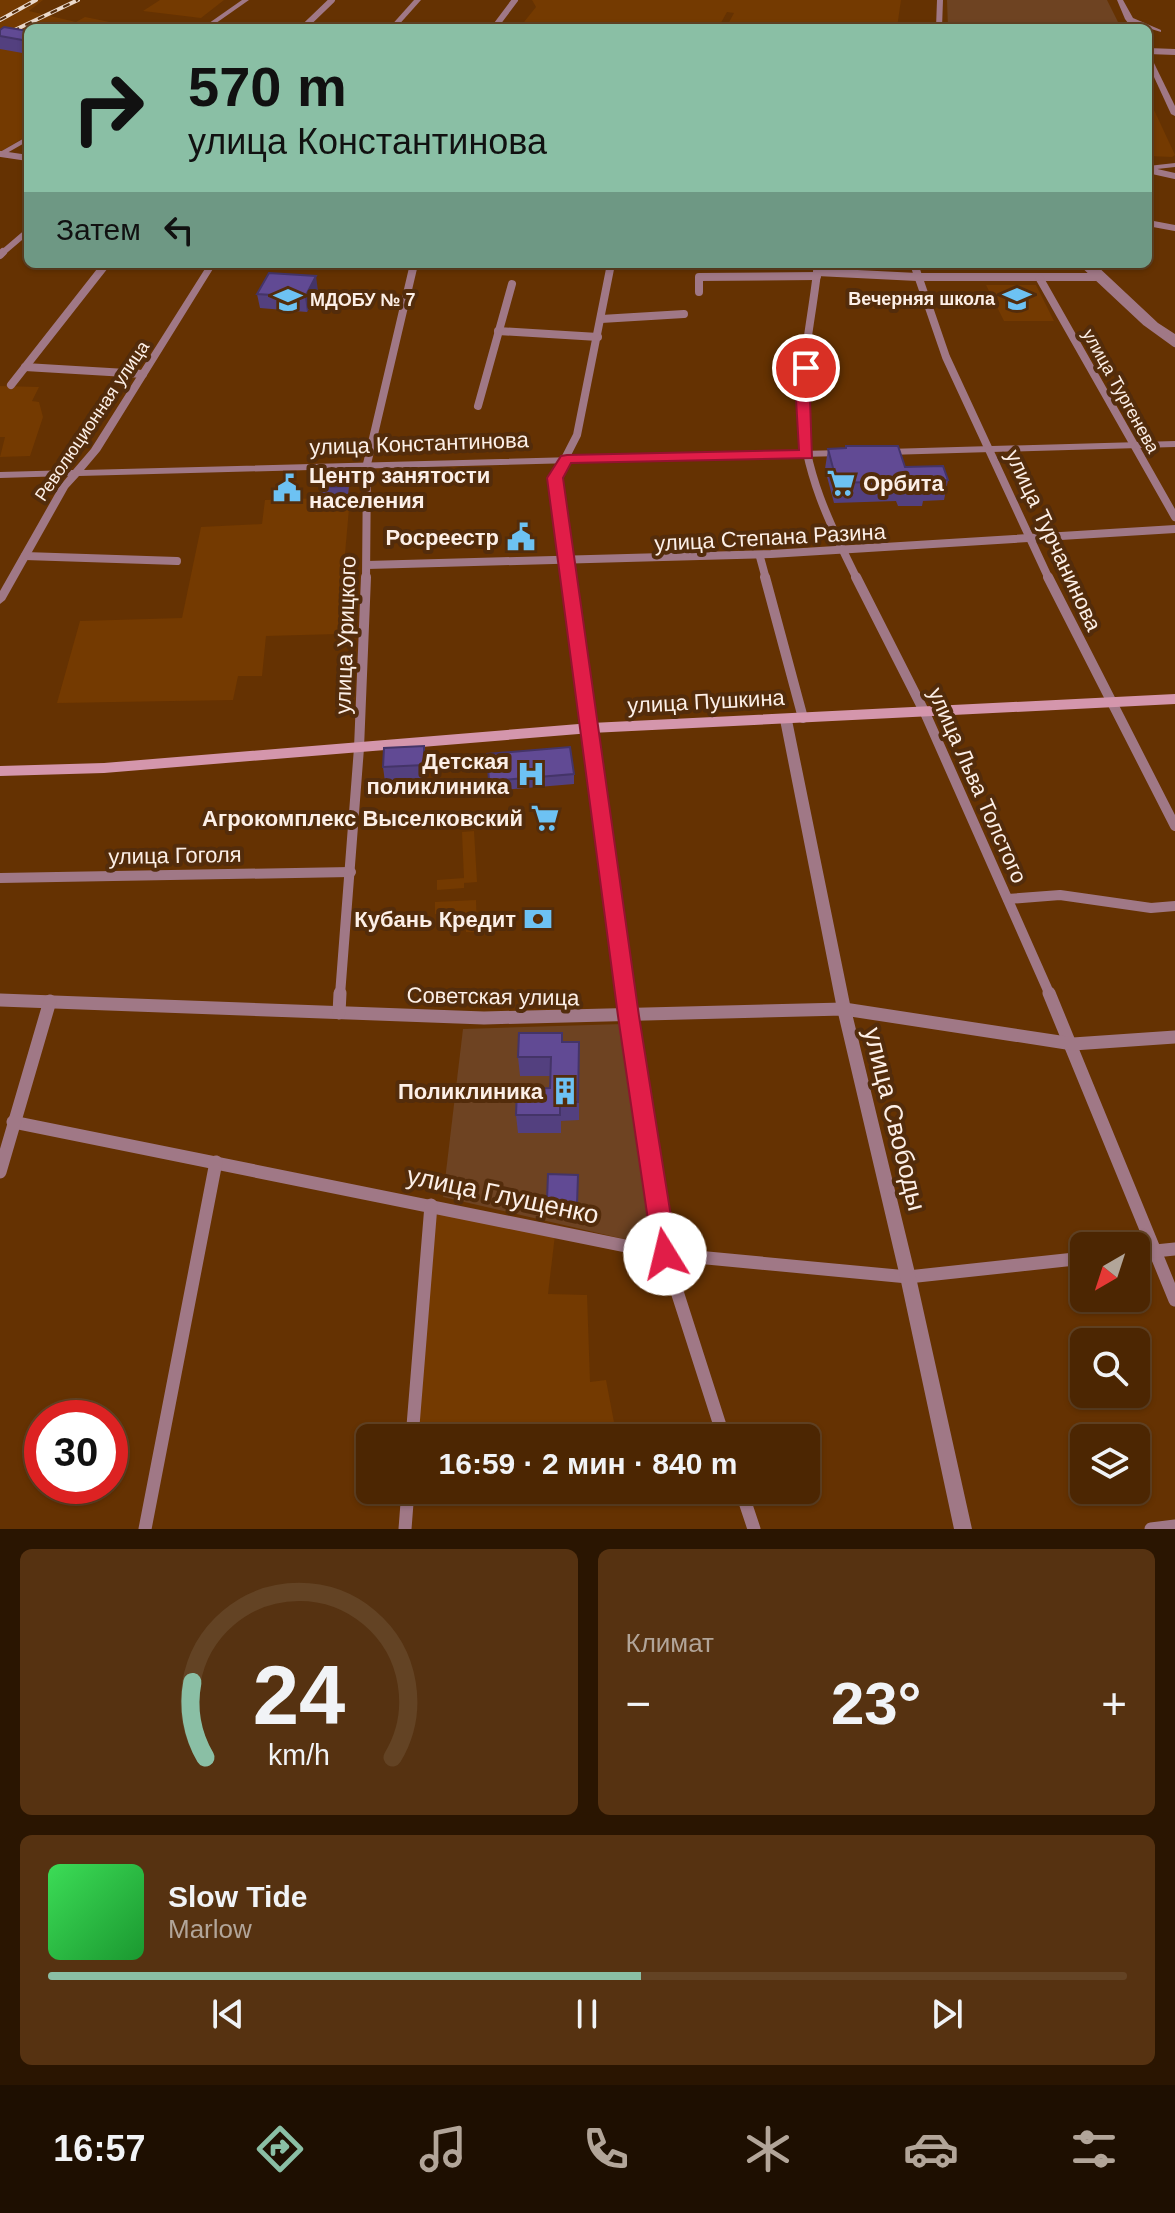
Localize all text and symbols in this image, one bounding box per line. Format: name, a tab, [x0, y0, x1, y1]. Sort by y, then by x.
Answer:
text: 570 m	[188, 55, 347, 118]
icon: right	[56, 56, 160, 160]
text: улица Константинова	[188, 121, 547, 162]
icon: left	[157, 208, 201, 252]
text: Затем	[56, 213, 141, 246]
school or university icon: Вечерняя школа	[1002, 284, 1032, 314]
school or university icon: МДОБУ № 7	[273, 285, 303, 315]
place label: Вечерняя школа	[848, 289, 996, 309]
place label: МДОБУ № 7	[310, 290, 416, 310]
street label: улица Тургенева	[1079, 325, 1164, 457]
pin	[772, 334, 840, 402]
street label: Революционная улица	[31, 336, 154, 505]
icon: arrive	[784, 346, 828, 390]
street label: улица Константинова	[309, 427, 530, 460]
street label: улица Турчанинова	[1000, 445, 1107, 636]
place label: Центр занятости населения	[309, 463, 490, 513]
supermarket icon: Орбита	[826, 468, 856, 498]
place label: Орбита	[863, 471, 944, 496]
public building icon: Центр занятости населения	[272, 473, 302, 503]
street label: улица Степана Разина	[654, 519, 887, 556]
public building icon: Росреестр	[506, 522, 536, 552]
place label: Росреестр	[385, 525, 499, 550]
street label: улица Урицкого	[330, 555, 361, 715]
street label: улица Льва Толстого	[923, 684, 1032, 887]
street label: улица Пушкина	[627, 685, 786, 718]
place label: Детская поликлиника	[366, 749, 510, 799]
hospital icon: Детская поликлиника	[516, 759, 546, 789]
supermarket icon: Агрокомплекс Выселковский	[530, 803, 560, 833]
place label: Агрокомплекс Выселковский	[202, 806, 523, 831]
street label: улица Гоголя	[108, 842, 242, 869]
bank icon: Кубань Кредит	[523, 904, 553, 934]
place label: Кубань Кредит	[354, 907, 516, 932]
street label: Советская улица	[406, 982, 580, 1011]
street label: улица Свободы	[858, 1024, 932, 1214]
building icon: Поликлиника	[550, 1076, 580, 1106]
place label: Поликлиника	[398, 1079, 544, 1104]
street label: улица Глущенко	[404, 1160, 602, 1230]
position arrow	[623, 1212, 707, 1296]
north arrow	[1070, 1232, 1150, 1312]
map controls	[1070, 1232, 1150, 1504]
button: search	[1070, 1328, 1150, 1408]
speed limit sign: 30	[24, 1400, 128, 1504]
button: layers	[1070, 1424, 1150, 1504]
text: 16:59 · 2 мин · 840 m	[439, 1447, 737, 1480]
text: Климат	[626, 1628, 714, 1658]
text: 24	[252, 1649, 345, 1742]
text: 23°	[831, 1670, 922, 1737]
text: −	[626, 1679, 651, 1728]
text: +	[1101, 1679, 1127, 1728]
text: km/h	[268, 1739, 330, 1771]
text: Slow Tide	[168, 1880, 307, 1913]
text: Marlow	[168, 1914, 252, 1944]
icon: previous	[206, 1992, 250, 2036]
icon: pause	[565, 1992, 609, 2036]
icon: next	[925, 1992, 969, 2036]
icon: directions	[252, 2121, 308, 2177]
icon: music	[415, 2121, 471, 2177]
icon: phone	[578, 2121, 634, 2177]
icon: climate	[740, 2121, 796, 2177]
icon: car	[903, 2121, 959, 2177]
icon: filters	[1066, 2121, 1122, 2177]
text: 16:57	[53, 2128, 145, 2169]

